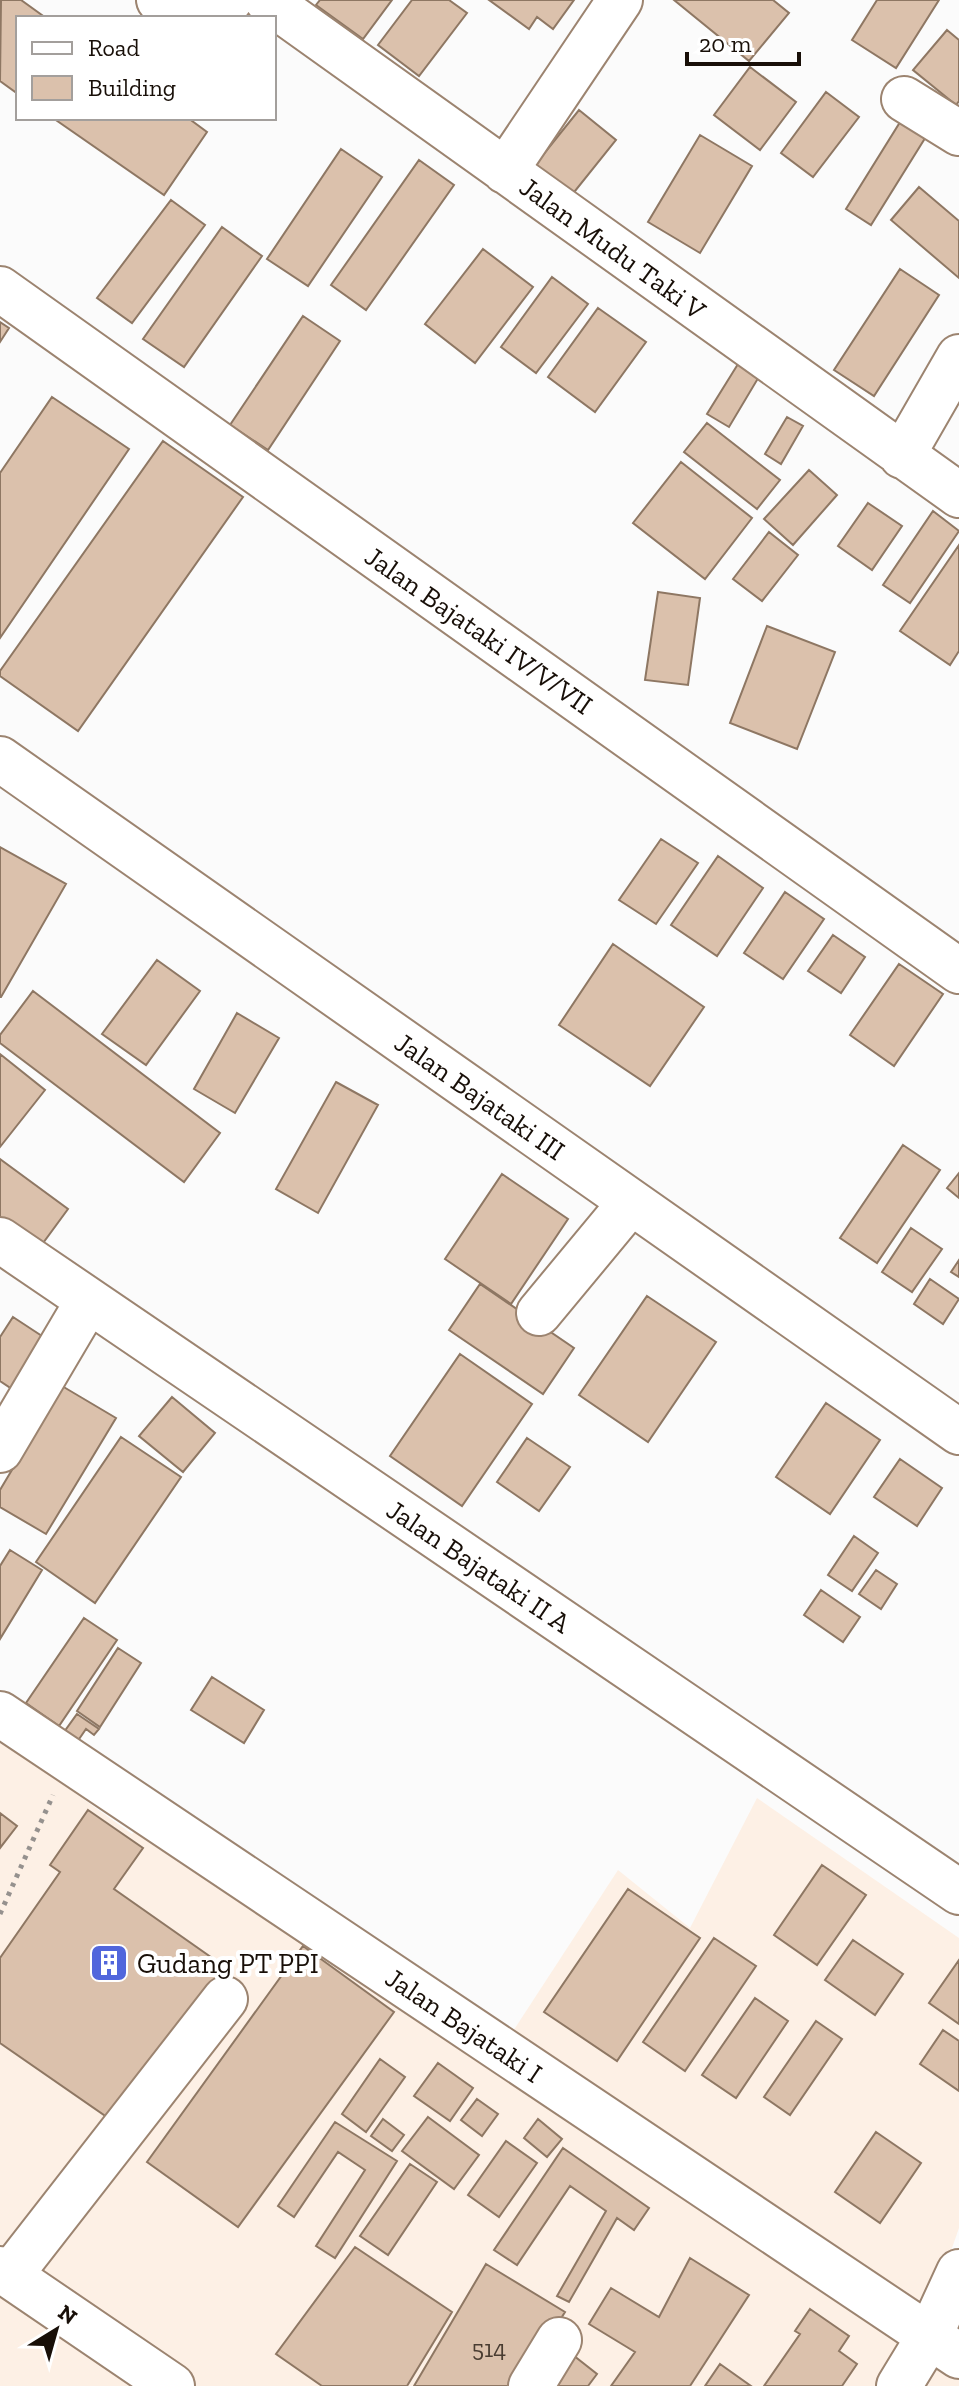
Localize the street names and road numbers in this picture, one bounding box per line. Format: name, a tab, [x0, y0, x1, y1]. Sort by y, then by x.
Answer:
street label: Jalan Mudu Taki V	[513, 170, 713, 327]
street label: Jalan Bajataki IV/V/VII	[359, 539, 599, 721]
street label: Jalan Bajataki III	[388, 1026, 571, 1167]
street label: Jalan Bajataki II A	[381, 1493, 577, 1640]
street label: Jalan Bajataki I	[379, 1961, 548, 2090]

